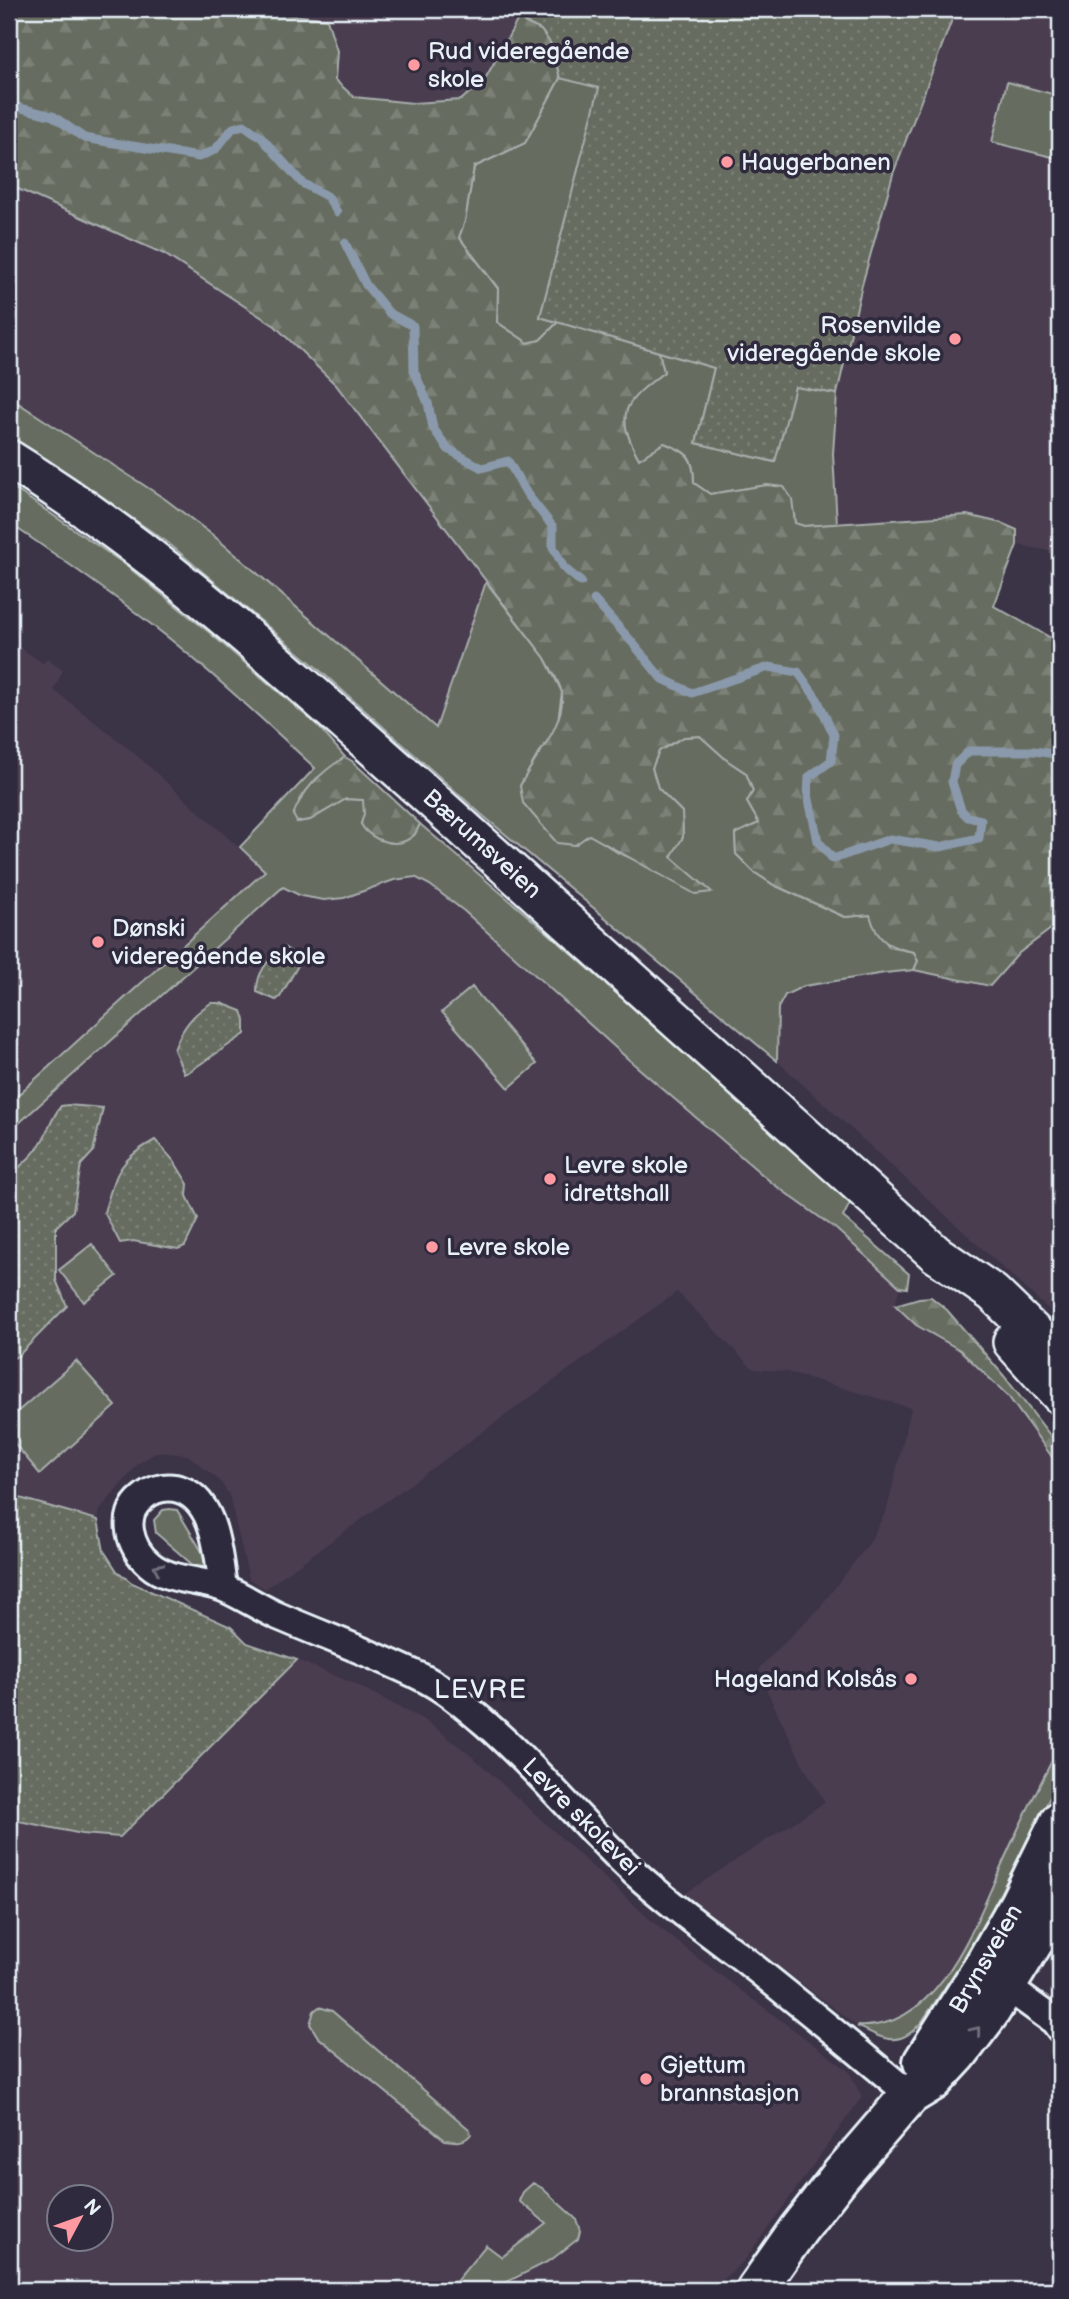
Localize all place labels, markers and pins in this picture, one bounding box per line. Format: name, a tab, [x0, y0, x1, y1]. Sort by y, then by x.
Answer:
place label: Rud videregående skole	[428, 37, 629, 94]
marker: Rud videregående skole	[406, 57, 422, 73]
place label: Haugerbanen	[741, 148, 891, 177]
marker: Haugerbanen	[719, 154, 735, 170]
place label: Rosenvilde videregående skole	[726, 311, 941, 368]
marker: Rosenvilde videregående skole	[947, 331, 963, 347]
place label: Dønski videregående skole	[111, 914, 326, 971]
marker: Dønski videregående skole	[90, 934, 106, 950]
place label: Levre skole idrettshall	[564, 1151, 688, 1208]
marker: Levre skole idrettshall	[542, 1171, 558, 1187]
place label: Levre skole	[446, 1233, 570, 1262]
marker: Levre skole	[424, 1239, 440, 1255]
place label: Hageland Kolsås	[714, 1665, 897, 1694]
marker: Hageland Kolsås	[903, 1671, 919, 1687]
place label: Gjettum brannstasjon	[660, 2051, 799, 2108]
marker: Gjettum brannstasjon	[638, 2071, 654, 2087]

